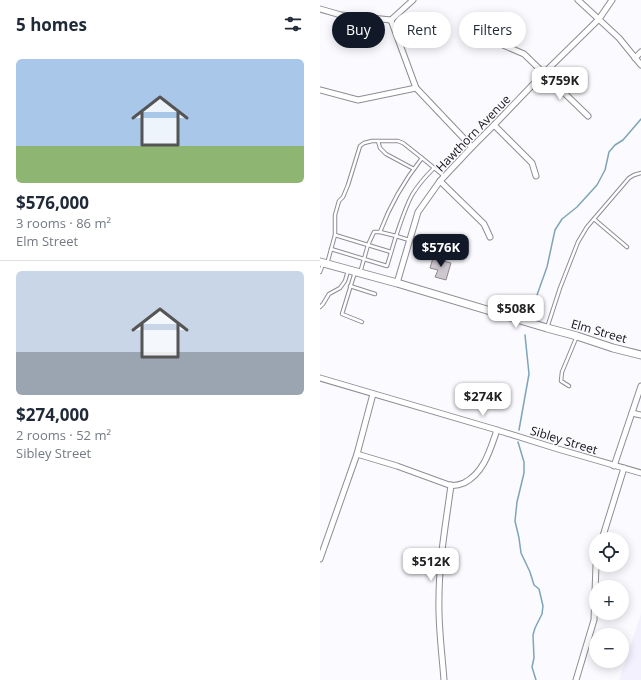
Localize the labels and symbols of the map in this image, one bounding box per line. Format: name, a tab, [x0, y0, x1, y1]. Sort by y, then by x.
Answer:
pin: $759K	[532, 67, 588, 101]
street label: Hawthorn Avenue	[432, 91, 514, 175]
pin: $576K	[413, 234, 469, 268]
pin: $508K	[488, 295, 544, 329]
street label: Elm Street	[569, 315, 629, 347]
pin: $274K	[455, 383, 511, 417]
street label: Sibley Street	[528, 422, 600, 458]
pin: $512K	[403, 548, 459, 582]

